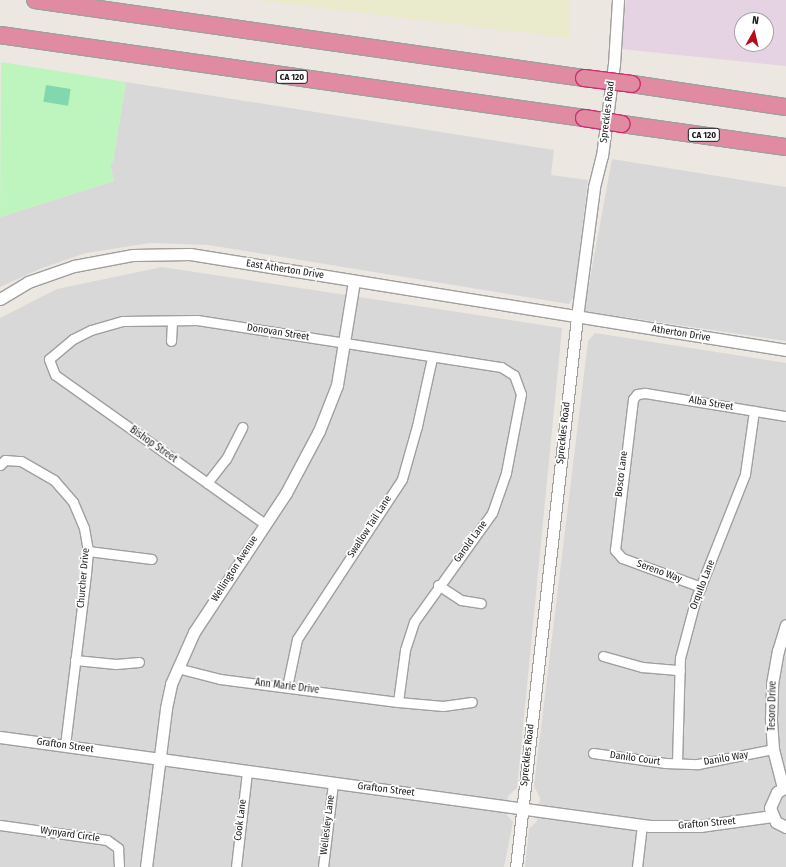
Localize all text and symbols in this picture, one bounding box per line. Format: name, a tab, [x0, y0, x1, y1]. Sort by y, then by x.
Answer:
north arrow	[734, 12, 774, 52]
text: N	[751, 14, 760, 28]
road number: CA 120	[275, 70, 309, 84]
street label: Spreckles Road	[598, 80, 618, 144]
road number: CA 120	[687, 128, 721, 142]
street label: East Atherton Drive	[245, 258, 325, 282]
street label: Donovan Street	[246, 322, 310, 344]
street label: Atherton Drive	[651, 323, 711, 345]
street label: Alba Street	[688, 394, 734, 414]
street label: Spreckles Road	[555, 401, 573, 465]
street label: Bishop Street	[127, 424, 179, 466]
street label: Bosco Lane	[613, 450, 631, 498]
street label: Swallow Tail Lane	[345, 494, 395, 560]
street label: Garold Lane	[452, 519, 490, 565]
street label: Wellington Avenue	[209, 534, 261, 604]
street label: Churcher Drive	[75, 547, 93, 609]
street label: Sereno Way	[635, 558, 683, 586]
street label: Orqullo Lane	[688, 558, 718, 612]
street label: Ann Marie Drive	[254, 677, 320, 697]
street label: Tesoro Drive	[767, 681, 779, 731]
street label: Spreckles Road	[519, 723, 537, 787]
street label: Grafton Street	[36, 736, 94, 756]
street label: Danilo Way	[703, 749, 749, 769]
street label: Danilo Court	[609, 750, 661, 768]
street label: Grafton Street	[357, 781, 415, 799]
street label: Wellesley Lane	[318, 794, 338, 856]
street label: Cook Lane	[232, 798, 250, 842]
street label: Grafton Street	[678, 816, 736, 832]
street label: Wynyard Circle	[40, 825, 100, 845]

